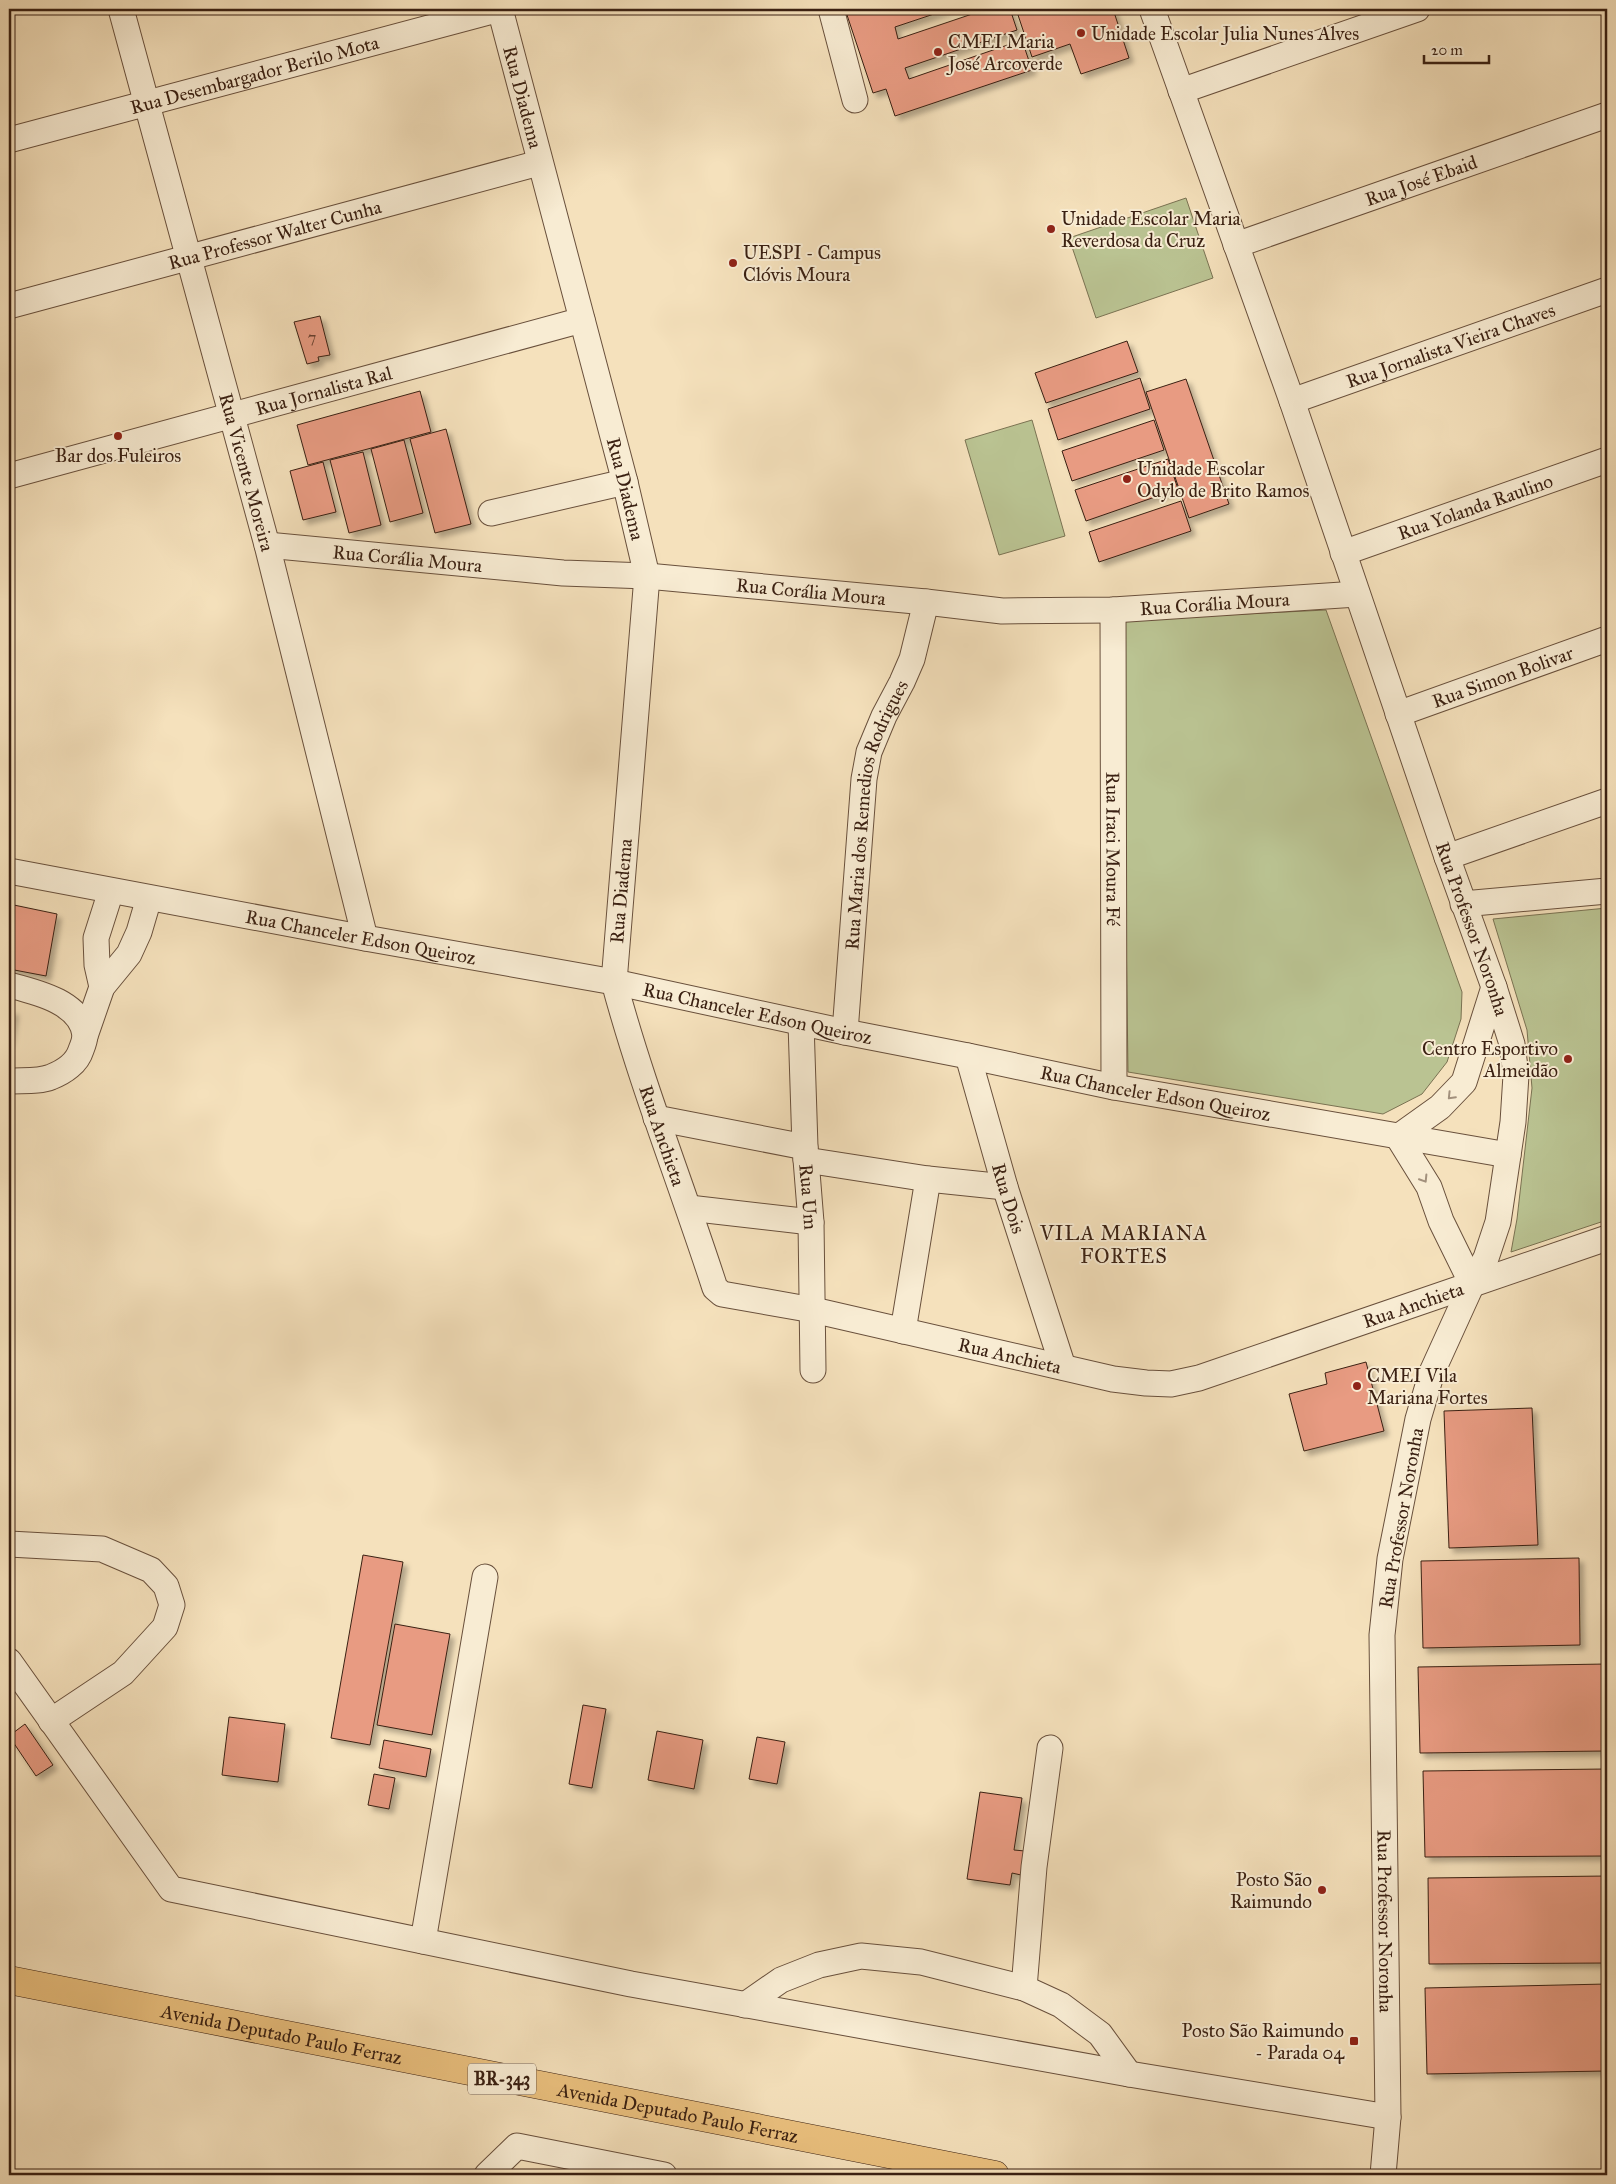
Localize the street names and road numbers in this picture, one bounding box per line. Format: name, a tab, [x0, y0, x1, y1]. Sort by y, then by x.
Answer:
street label: Rua Desembargador Berilo Mota	[128, 30, 382, 119]
street label: Rua Diadema	[499, 43, 548, 152]
street label: Rua José Ebaid	[1362, 150, 1480, 210]
street label: Rua Professor Walter Cunha	[165, 194, 385, 274]
street label: Rua Jornalista Vieira Chaves	[1343, 298, 1558, 393]
street label: Rua Jornalista Ral	[253, 361, 395, 420]
street label: Rua Vicente Moreira	[215, 390, 280, 555]
street label: Rua Diadema	[602, 435, 650, 543]
street label: Rua Yolanda Raulino	[1394, 468, 1556, 544]
street label: Rua Corália Moura	[332, 540, 484, 577]
street label: Rua Corália Moura	[735, 573, 888, 610]
street label: Rua Corália Moura	[1139, 587, 1291, 620]
street label: Rua Simon Bolivar	[1429, 640, 1577, 712]
street label: Rua Maria dos Remedios Rodrigues	[840, 676, 913, 951]
street label: Rua Iraci Moura Fé	[1102, 772, 1125, 926]
street label: Rua Diadema	[605, 837, 637, 944]
street label: Rua Professor Noronha	[1431, 839, 1514, 1019]
street label: Rua Chanceler Edson Queiroz	[244, 904, 478, 969]
street label: Rua Chanceler Edson Queiroz	[641, 977, 874, 1049]
street label: Rua Chanceler Edson Queiroz	[1038, 1060, 1273, 1125]
street label: Rua Anchieta	[635, 1082, 691, 1190]
street label: Rua Dois	[987, 1160, 1031, 1236]
street label: Rua Um	[795, 1163, 823, 1231]
street label: Rua Anchieta	[1360, 1276, 1467, 1332]
street label: Rua Anchieta	[956, 1332, 1064, 1378]
street label: Rua Professor Noronha	[1374, 1425, 1428, 1610]
street label: Rua Professor Noronha	[1373, 1830, 1398, 2014]
street label: Avenida Deputado Paulo Ferraz	[158, 1999, 404, 2069]
road number: BR-343	[468, 2064, 536, 2094]
street label: Avenida Deputado Paulo Ferraz	[555, 2077, 801, 2147]

